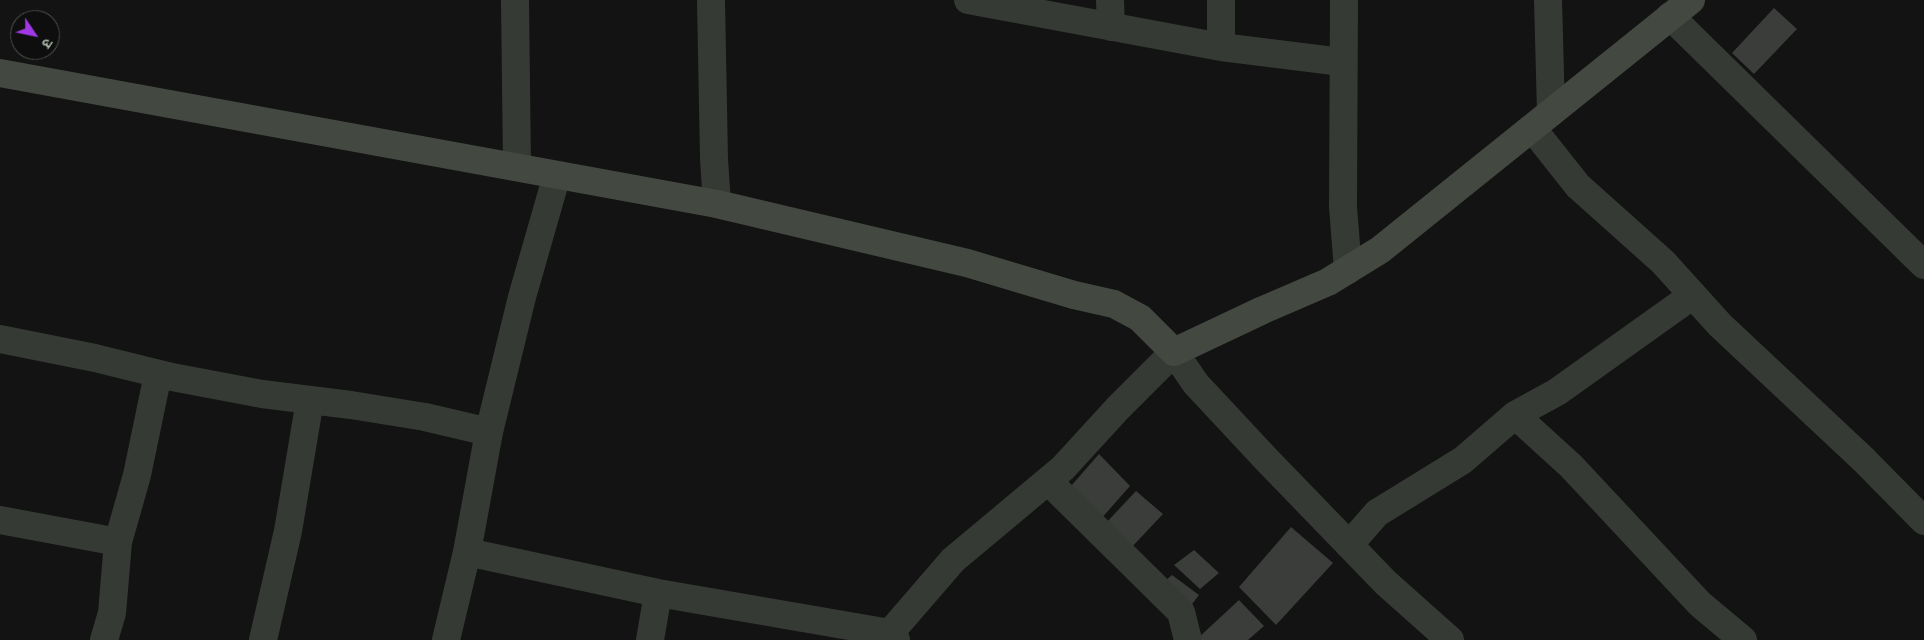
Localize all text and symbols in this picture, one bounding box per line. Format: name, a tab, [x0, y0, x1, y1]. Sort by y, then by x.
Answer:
north arrow	[10, 10, 60, 60]
text: उ	[38, 35, 56, 51]

